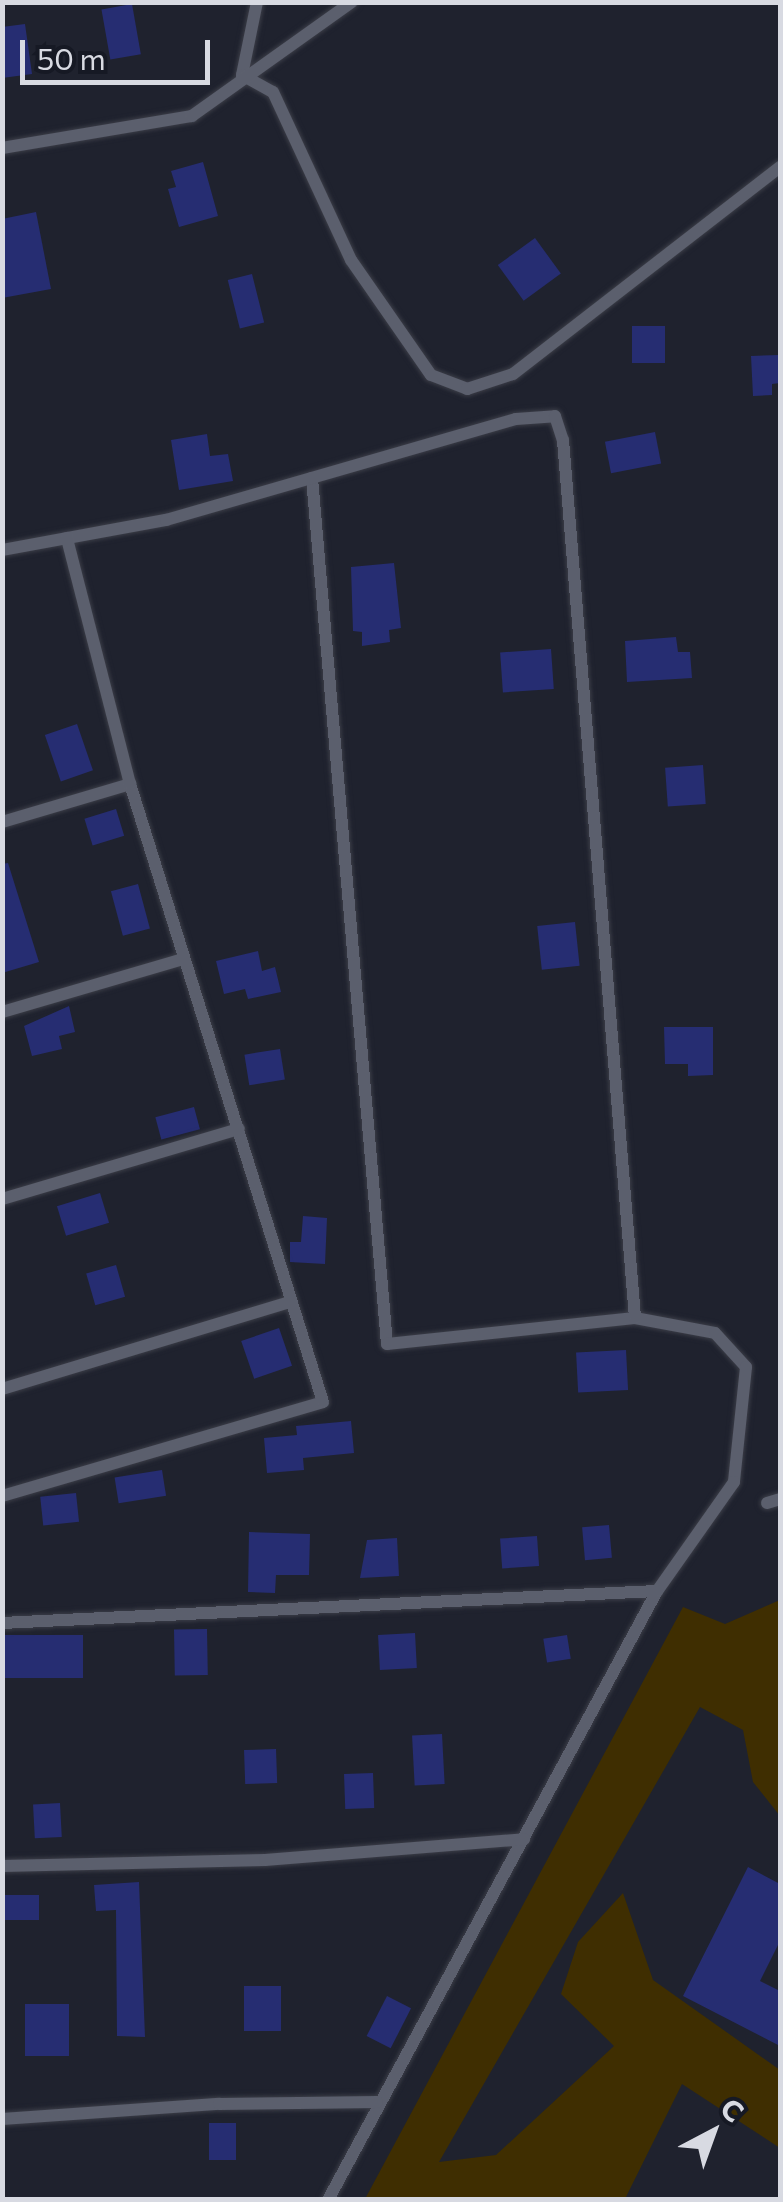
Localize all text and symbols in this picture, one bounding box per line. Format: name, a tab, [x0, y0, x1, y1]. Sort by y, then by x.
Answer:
scale bar	[25, 20, 215, 82]
text: 50 m	[37, 39, 106, 76]
north arrow	[663, 2082, 763, 2182]
text: С	[714, 2090, 751, 2128]

